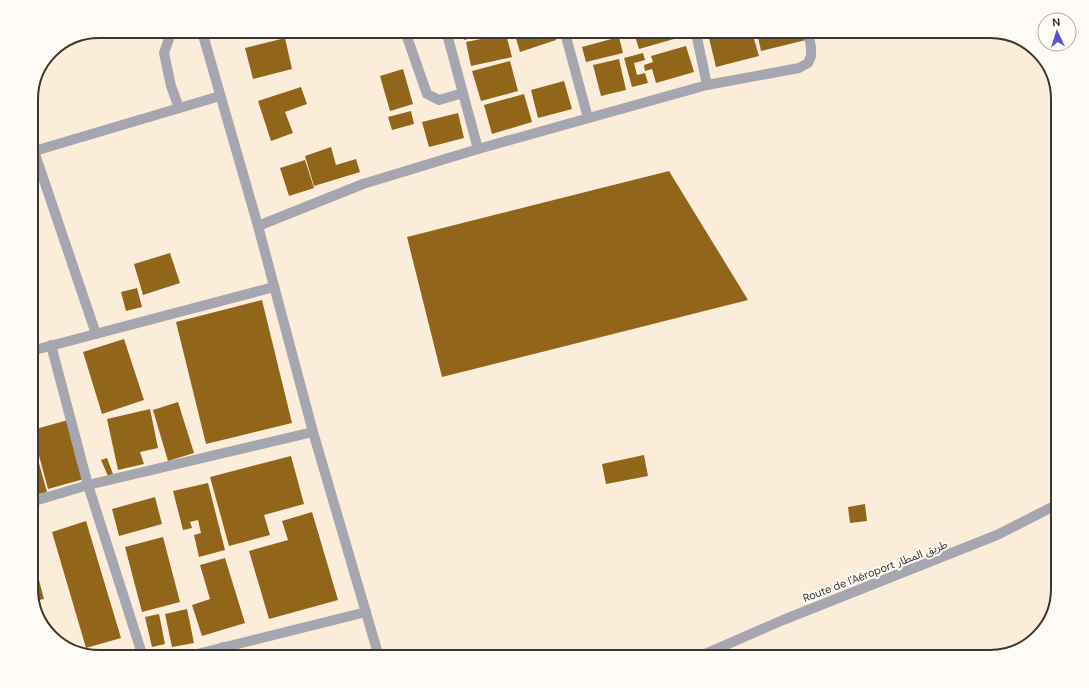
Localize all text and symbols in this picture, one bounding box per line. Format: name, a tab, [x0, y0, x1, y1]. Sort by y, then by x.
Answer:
north arrow	[1037, 12, 1077, 52]
text: N	[1052, 15, 1061, 29]
street label: Route de l'Aéroport طريق المطار	[801, 537, 949, 605]

